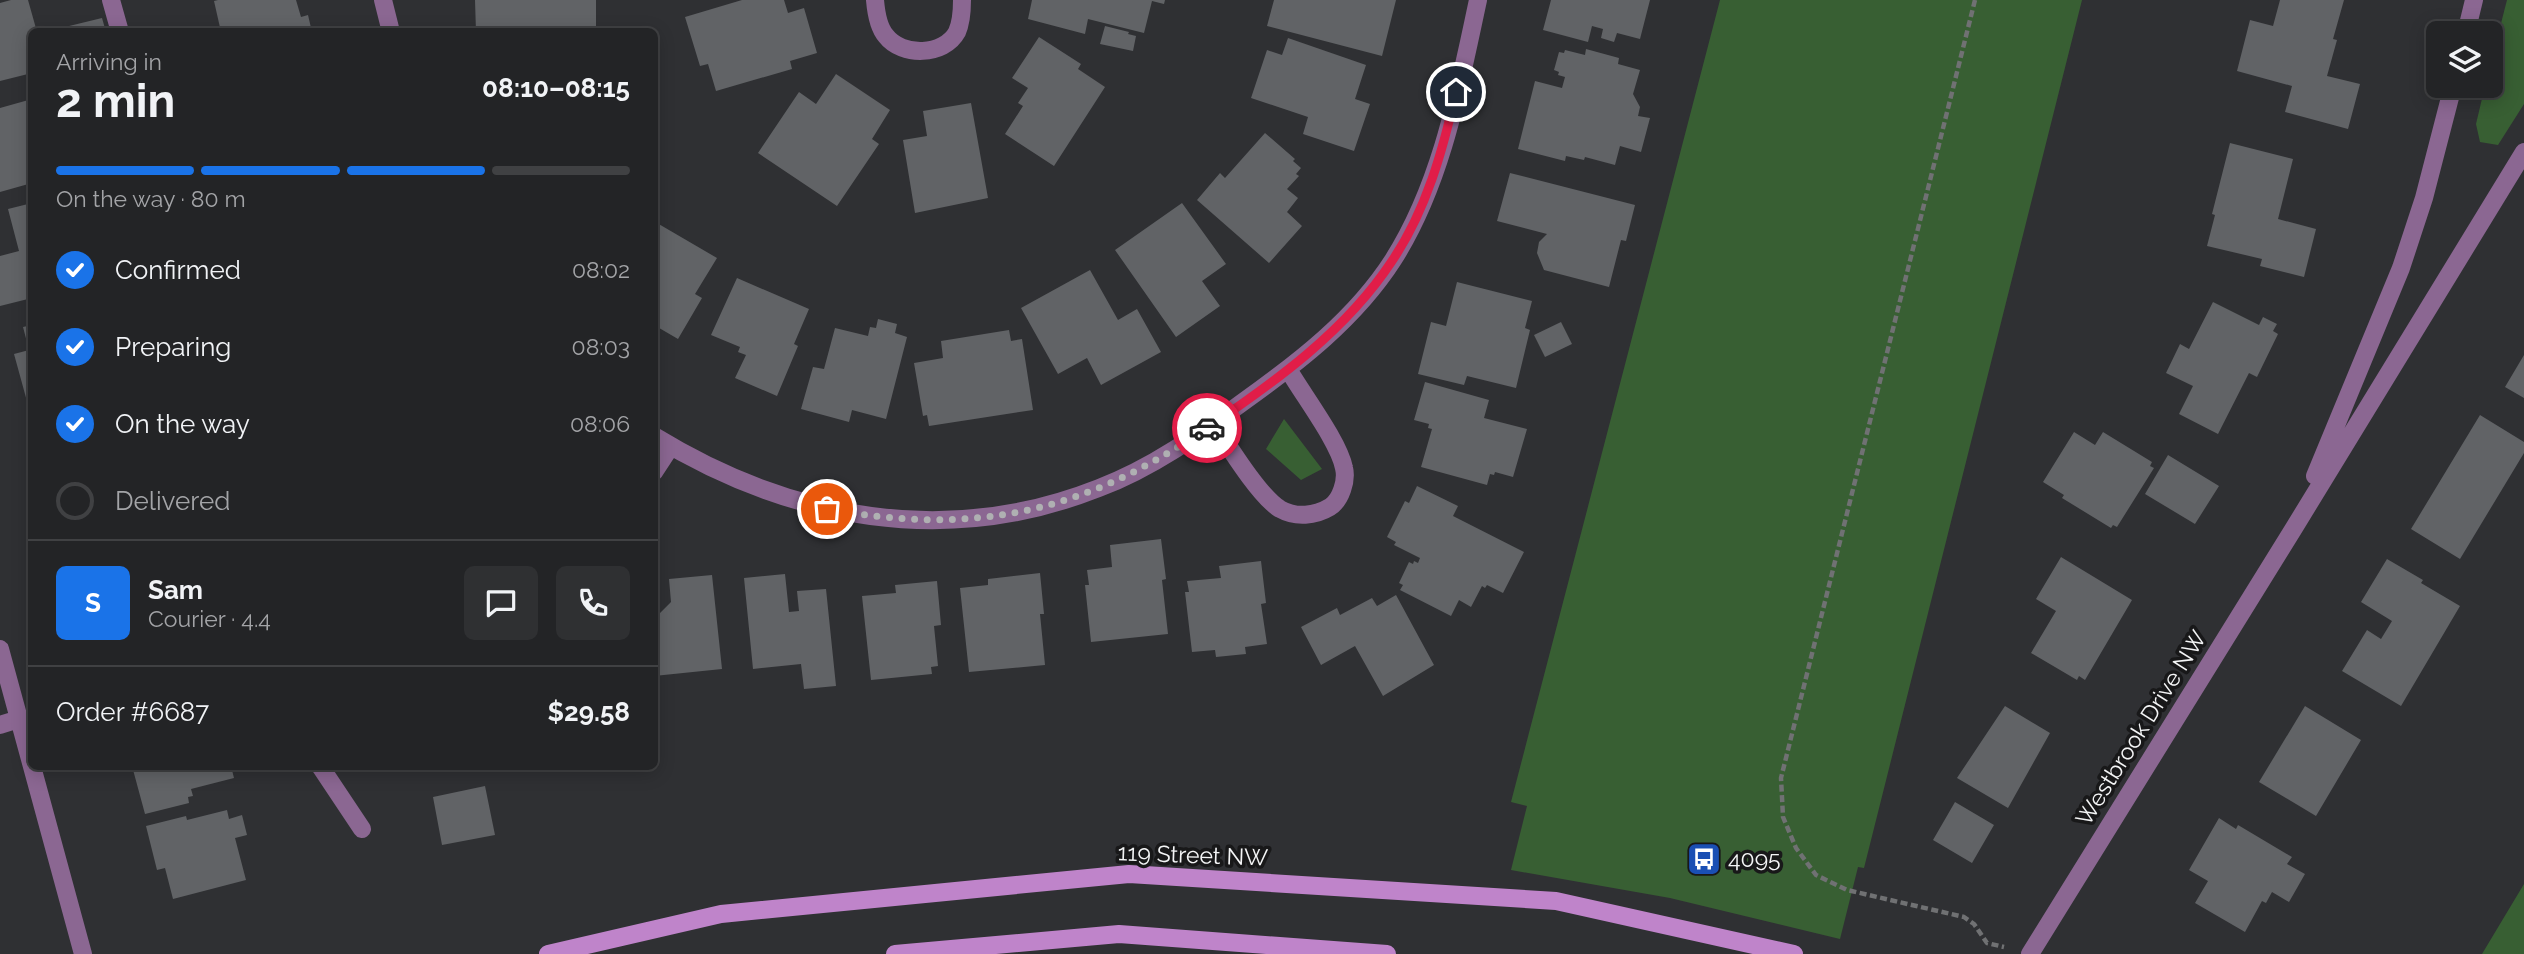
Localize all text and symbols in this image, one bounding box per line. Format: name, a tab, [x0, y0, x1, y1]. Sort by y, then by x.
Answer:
map controls	[2426, 21, 2503, 98]
button: layers	[2426, 21, 2503, 98]
text: Arriving in	[56, 48, 162, 75]
pin	[1426, 62, 1486, 122]
text: 08:10–08:15	[482, 73, 630, 103]
icon: home	[1437, 73, 1475, 111]
text: 2 min	[56, 74, 175, 128]
text: On the way · 80 m	[56, 185, 246, 212]
icon: check	[56, 251, 94, 289]
text: Confirmed	[115, 255, 241, 285]
text: 08:02	[572, 256, 630, 283]
icon: check	[56, 328, 94, 366]
text: Preparing	[115, 332, 231, 362]
text: 08:03	[572, 333, 630, 360]
courier	[1172, 393, 1242, 463]
icon: check	[56, 405, 94, 443]
text: On the way	[115, 409, 250, 439]
icon: car	[1188, 409, 1226, 447]
text: 08:06	[570, 410, 630, 437]
pin	[797, 479, 857, 539]
text: Delivered	[115, 486, 230, 516]
icon: bag	[808, 490, 846, 528]
button: chat	[464, 566, 538, 640]
button: phone	[556, 566, 630, 640]
text: Sam	[148, 575, 203, 605]
text: S	[85, 588, 101, 618]
text: Courier · 4.4	[148, 605, 271, 632]
street label: Westbrook Drive NW	[2070, 625, 2212, 830]
text: Order #6687	[56, 697, 209, 727]
text: $29.58	[548, 697, 630, 727]
street label: 119 Street NW	[1117, 838, 1269, 871]
bus stop icon: 4095	[1685, 840, 1723, 878]
place label: 4095	[1728, 845, 1781, 872]

